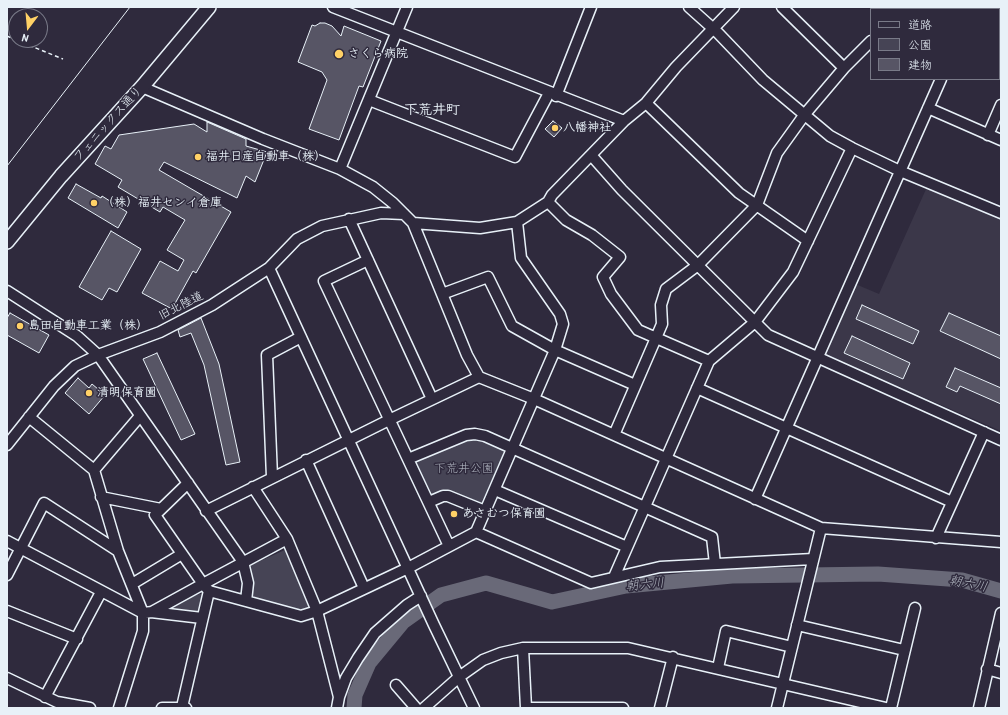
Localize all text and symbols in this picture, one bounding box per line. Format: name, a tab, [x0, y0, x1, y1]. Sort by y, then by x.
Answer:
north arrow	[8, 8, 48, 48]
legend	[870, 8, 1000, 80]
text: 道路	[908, 16, 932, 33]
text: N	[20, 31, 30, 46]
text: 公園	[908, 36, 932, 53]
place label: さくら病院	[348, 47, 408, 61]
marker: さくら病院	[333, 48, 345, 60]
text: 建物	[908, 56, 932, 73]
street label: フェニックス通り	[71, 84, 145, 164]
district label: 下荒井町	[404, 102, 460, 118]
place label: 八幡神社	[563, 121, 611, 135]
marker: 八幡神社	[550, 123, 560, 133]
place label: 福井日産自動車（株）	[206, 150, 326, 164]
marker: 福井日産自動車（株）	[193, 152, 203, 162]
place label: （株）福井センイ倉庫	[102, 196, 222, 210]
marker: （株）福井センイ倉庫	[89, 198, 99, 208]
street label: 旧北陸道	[156, 289, 206, 323]
place label: 島田自動車工業（株）	[28, 319, 148, 333]
marker: 島田自動車工業（株）	[15, 321, 25, 331]
place label: 清明保育園	[97, 386, 157, 400]
marker: 清明保育園	[84, 388, 94, 398]
park label: 下荒井公園	[434, 462, 494, 476]
place label: あさむつ保育園	[462, 507, 546, 521]
marker: あさむつ保育園	[449, 509, 459, 519]
water label: 朝六川	[947, 573, 989, 595]
water label: 朝六川	[625, 575, 665, 595]

